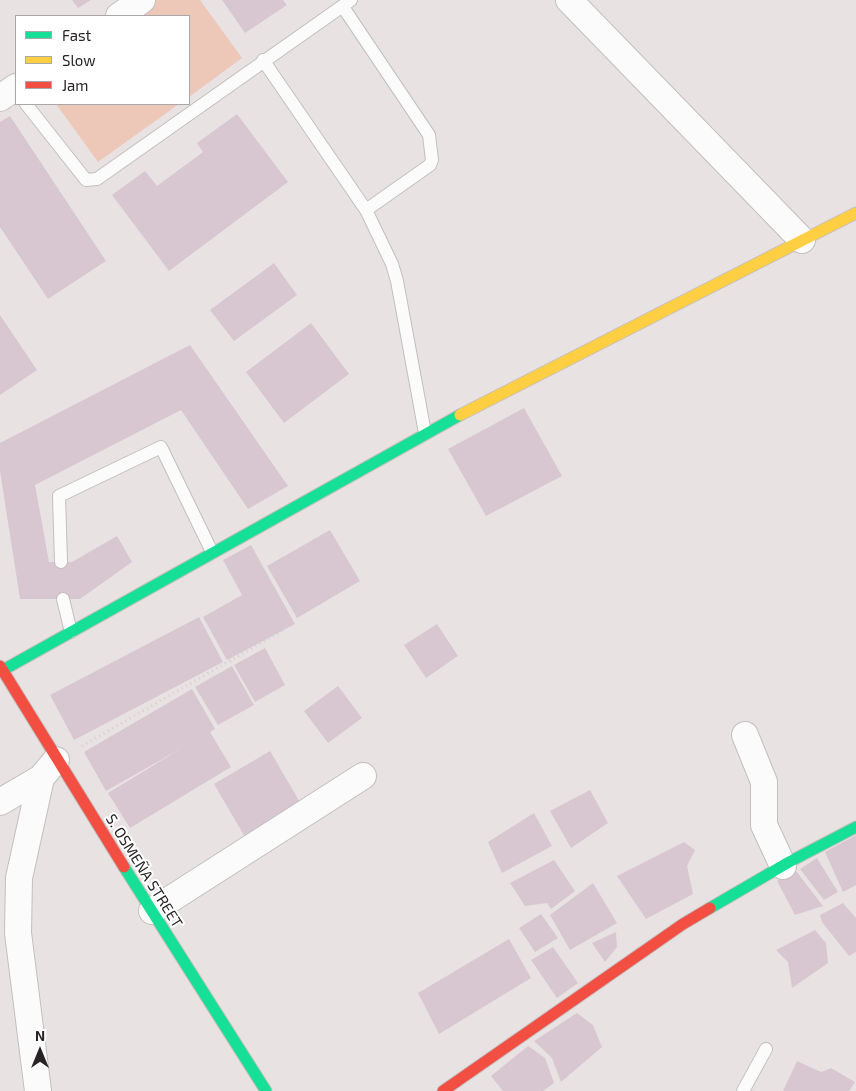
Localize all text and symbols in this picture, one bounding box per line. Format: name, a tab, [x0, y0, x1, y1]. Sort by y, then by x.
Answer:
legend	[15, 15, 190, 105]
text: Fast	[62, 26, 91, 44]
text: Slow	[62, 51, 96, 69]
text: Jam	[62, 76, 88, 94]
street label: S. OSMEÑA STREET	[102, 811, 186, 931]
north arrow	[15, 1026, 65, 1076]
text: N	[35, 1027, 45, 1044]

